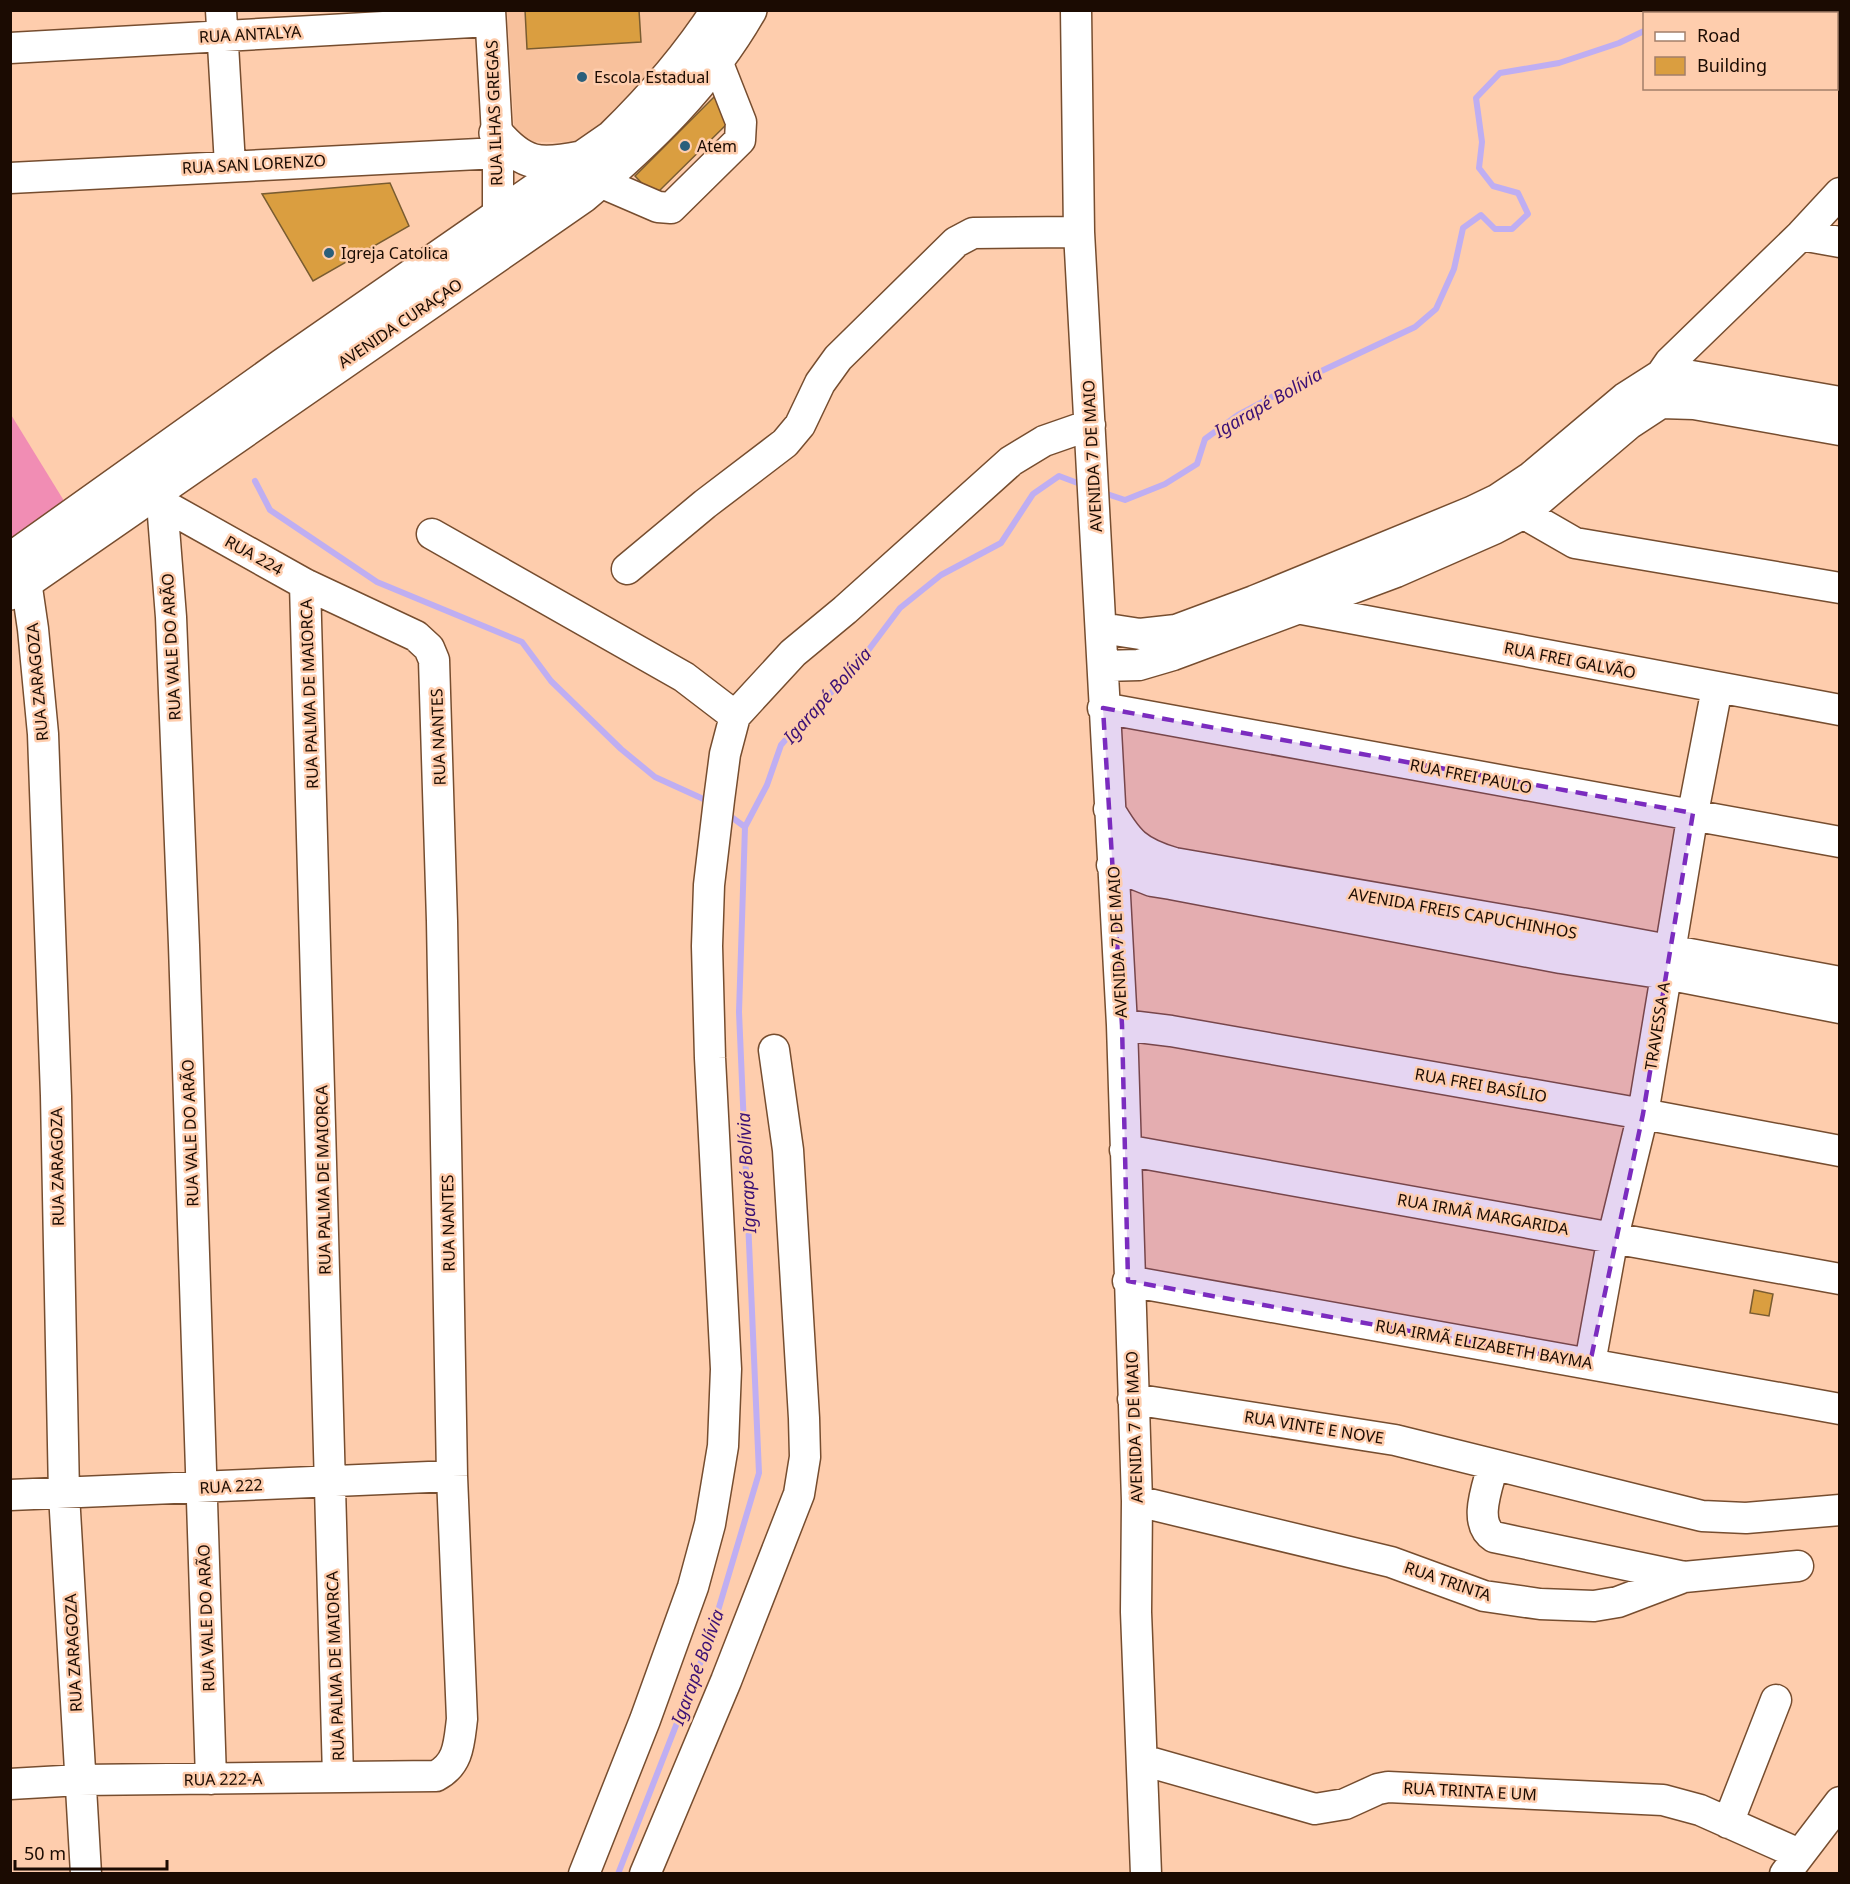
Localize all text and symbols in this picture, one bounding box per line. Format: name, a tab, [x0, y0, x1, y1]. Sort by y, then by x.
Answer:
legend	[1643, 12, 1838, 90]
street label: RUA ANTALYA	[198, 20, 303, 48]
text: Road	[1697, 23, 1740, 47]
street label: RUA ILHAS GREGAS	[480, 40, 508, 186]
text: Building	[1697, 53, 1767, 77]
place label: Escola Estadual	[594, 66, 709, 88]
marker: Escola Estadual	[575, 70, 589, 84]
place label: Atem	[697, 135, 737, 157]
marker: Atem	[678, 139, 692, 153]
street label: RUA SAN LORENZO	[181, 149, 327, 179]
place label: Igreja Catolica	[341, 242, 448, 264]
marker: Igreja Catolica	[322, 246, 336, 260]
street label: AVENIDA CURAÇAO	[333, 273, 467, 373]
water label: Igarapé Bolívia	[1209, 361, 1326, 443]
street label: AVENIDA 7 DE MAIO	[1077, 379, 1107, 533]
street label: RUA 224	[221, 530, 287, 580]
street label: RUA VALE DO ARÃO	[156, 573, 186, 721]
street label: RUA PALMA DE MAIORCA	[295, 598, 323, 789]
street label: RUA ZARAGOZA	[21, 621, 53, 742]
street label: RUA FREI GALVÃO	[1502, 636, 1638, 684]
water label: Igarapé Bolívia	[777, 642, 876, 749]
street label: RUA NANTES	[425, 688, 451, 786]
street label: RUA FREI PAULO	[1408, 753, 1534, 799]
street label: AVENIDA 7 DE MAIO	[1102, 865, 1132, 1019]
street label: AVENIDA FREIS CAPUCHINHOS	[1347, 882, 1579, 944]
street label: TRAVESSA A	[1639, 980, 1675, 1072]
street label: RUA VALE DO ARÃO	[176, 1059, 204, 1207]
street label: RUA FREI BASÍLIO	[1413, 1063, 1549, 1107]
street label: RUA PALMA DE MAIORCA	[310, 1084, 336, 1275]
street label: RUA ZARAGOZA	[45, 1107, 69, 1226]
water label: Igarapé Bolívia	[731, 1112, 761, 1235]
street label: RUA NANTES	[436, 1174, 460, 1272]
street label: RUA IRMÃ MARGARIDA	[1396, 1188, 1571, 1240]
street label: RUA IRMÃ ELIZABETH BAYMA	[1374, 1314, 1595, 1374]
street label: AVENIDA 7 DE MAIO	[1120, 1351, 1148, 1503]
street label: RUA VINTE E NOVE	[1243, 1405, 1385, 1449]
street label: RUA 222	[199, 1473, 263, 1499]
street label: RUA VALE DO ARÃO	[192, 1544, 220, 1692]
street label: RUA TRINTA	[1402, 1556, 1495, 1606]
street label: RUA PALMA DE MAIORCA	[321, 1570, 349, 1761]
street label: RUA ZARAGOZA	[59, 1593, 87, 1713]
water label: Igarapé Bolívia	[665, 1606, 729, 1729]
street label: RUA 222-A	[183, 1767, 263, 1791]
street label: RUA TRINTA E UM	[1403, 1777, 1537, 1805]
scale bar	[15, 1833, 166, 1871]
text: 50 m	[24, 1841, 66, 1865]

